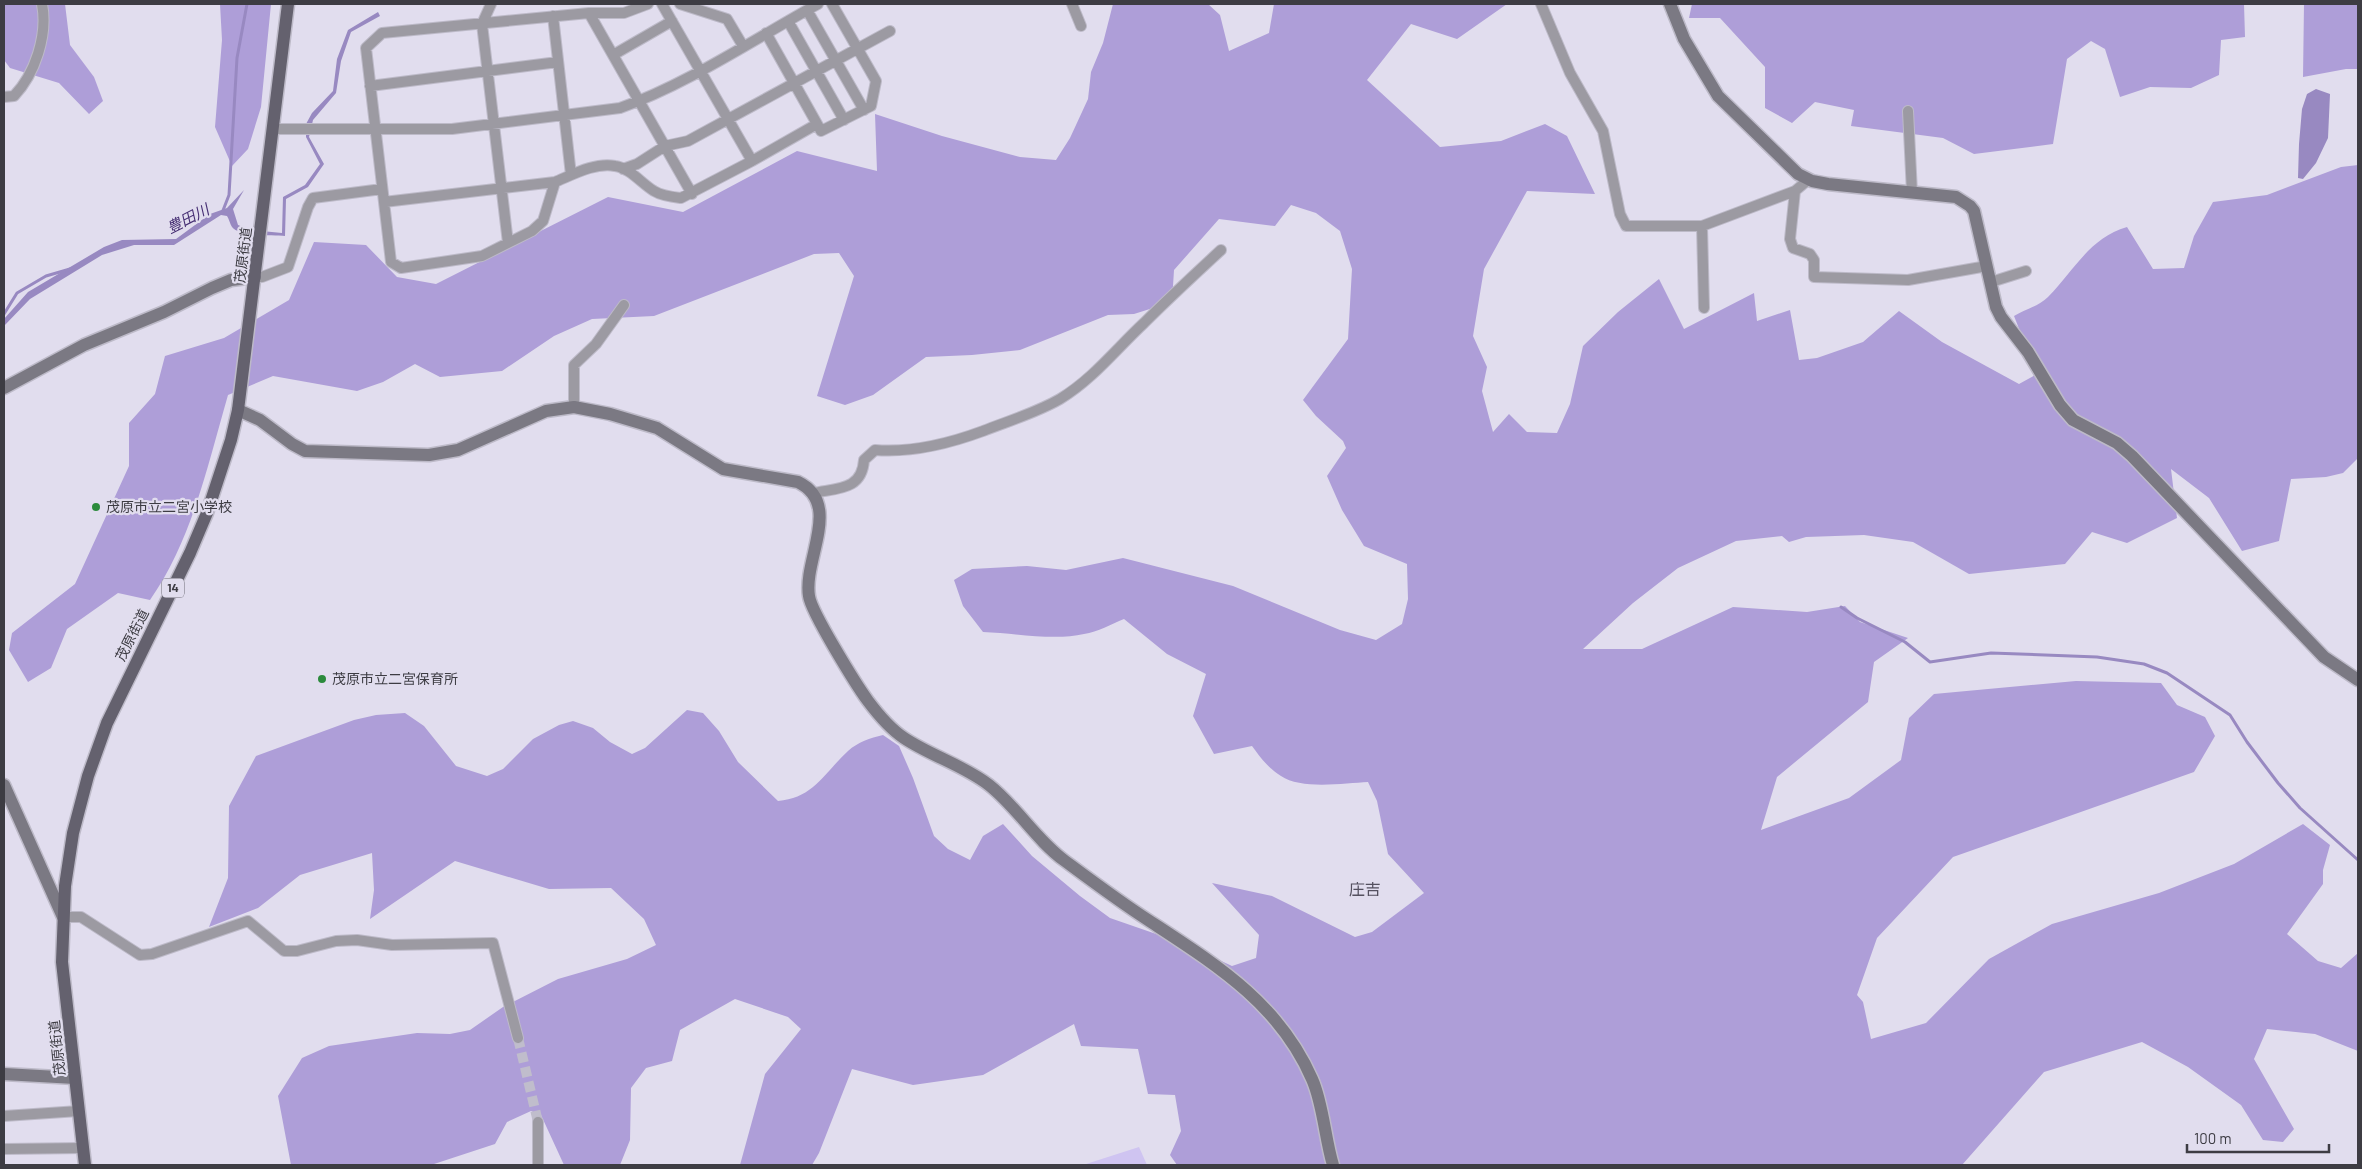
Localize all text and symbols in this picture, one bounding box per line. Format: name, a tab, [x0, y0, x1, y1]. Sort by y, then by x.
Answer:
water label: 豊田川	[163, 199, 213, 236]
street label: 茂原街道	[231, 226, 254, 284]
place label: 茂原市立二宮小学校	[106, 498, 232, 515]
marker: 茂原市立二宮小学校	[90, 501, 102, 513]
road number: 14	[162, 578, 184, 598]
street label: 茂原街道	[111, 606, 152, 664]
place label: 茂原市立二宮保育所	[332, 670, 458, 687]
marker: 茂原市立二宮保育所	[316, 673, 328, 685]
district label: 庄吉	[1349, 879, 1381, 898]
street label: 茂原街道	[45, 1019, 68, 1077]
scale bar	[2187, 1122, 2330, 1154]
text: 100 m	[2194, 1129, 2232, 1147]

